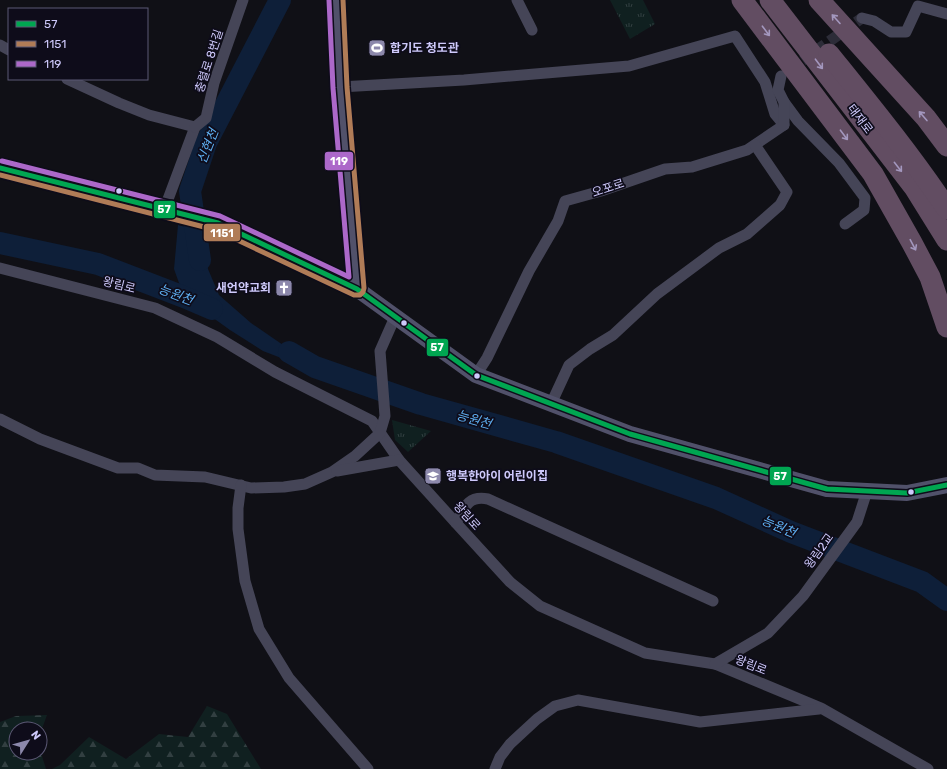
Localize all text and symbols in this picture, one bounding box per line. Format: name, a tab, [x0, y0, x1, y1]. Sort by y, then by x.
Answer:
legend	[8, 8, 148, 80]
one-way arrow	[831, 14, 840, 24]
text: 57	[44, 17, 57, 31]
one-way arrow	[762, 26, 770, 37]
street label: 충렬로 8번길	[192, 28, 226, 94]
text: 1151	[44, 37, 66, 51]
sports icon: 합기도 청도관	[367, 38, 387, 58]
place label: 합기도 청도관	[390, 41, 459, 55]
text: 119	[44, 57, 61, 71]
one-way arrow	[815, 59, 823, 70]
street label: 태재로	[844, 102, 876, 136]
one-way arrow	[918, 110, 927, 121]
water label: 신현천	[194, 126, 222, 166]
one-way arrow	[840, 130, 848, 141]
line badge: 119	[324, 151, 354, 171]
text: 119	[330, 155, 348, 168]
one-way arrow	[894, 162, 902, 173]
street label: 오포로	[590, 176, 626, 200]
unlabelled marker	[114, 186, 124, 196]
line badge: 57	[153, 200, 176, 219]
text: 57	[157, 203, 171, 216]
line badge: 1151	[203, 223, 241, 242]
text: 1151	[210, 227, 234, 240]
one-way arrow	[910, 239, 917, 251]
street label: 왕림로	[101, 274, 137, 296]
church icon: 새언약교회	[274, 278, 294, 298]
water label: 능원천	[156, 281, 196, 308]
place label: 새언약교회	[216, 281, 271, 295]
unlabelled marker	[399, 318, 409, 328]
line badge: 57	[426, 338, 449, 357]
text: 57	[430, 341, 444, 354]
unlabelled marker	[472, 371, 482, 381]
water label: 능원천	[455, 407, 494, 432]
school or university icon: 행복한아이 어린이집	[423, 466, 443, 486]
line badge: 57	[769, 466, 792, 486]
place label: 행복한아이 어린이집	[446, 469, 548, 483]
text: 57	[773, 470, 787, 483]
unlabelled marker	[906, 487, 916, 497]
street label: 왕림로	[451, 499, 483, 533]
water label: 능원천	[759, 513, 799, 541]
street label: 왕림2교	[802, 531, 836, 571]
street label: 왕림로	[733, 652, 769, 678]
north arrow	[8, 721, 48, 761]
text: N	[28, 728, 43, 742]

